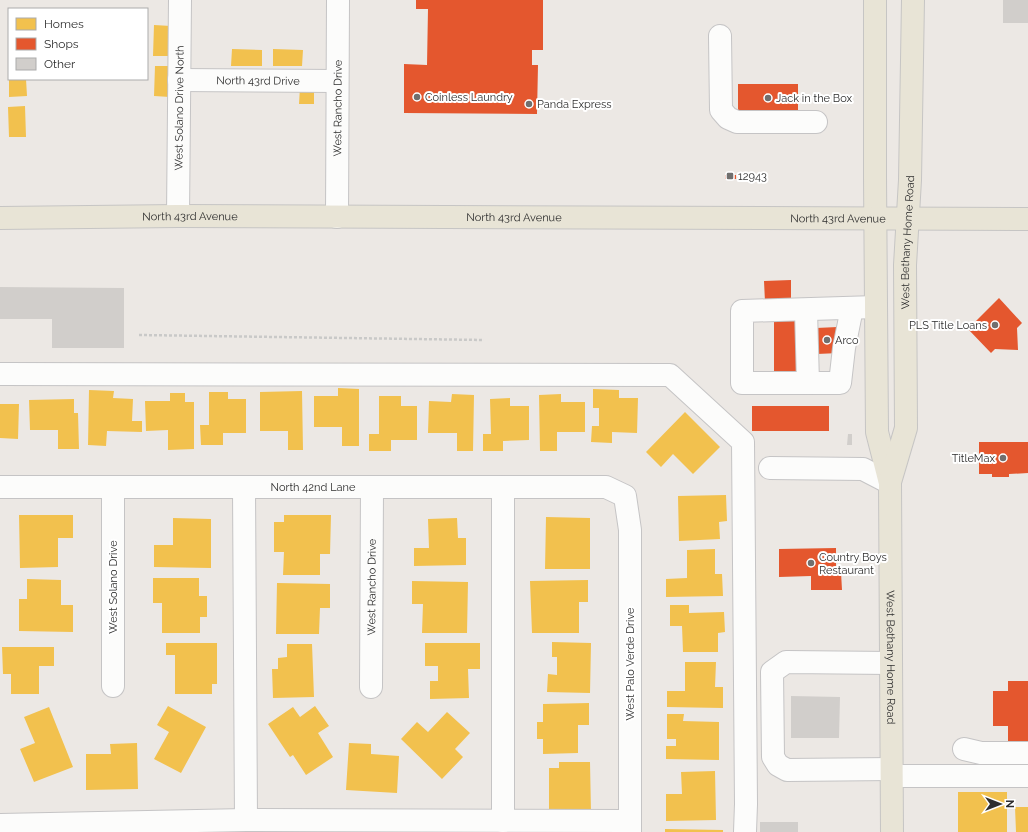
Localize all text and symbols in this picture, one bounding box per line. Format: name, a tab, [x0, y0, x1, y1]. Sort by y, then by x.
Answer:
legend	[8, 8, 148, 80]
text: Homes	[44, 17, 84, 31]
text: Shops	[44, 37, 79, 51]
street label: West Solano Drive North	[172, 45, 186, 171]
text: Other	[44, 57, 76, 71]
street label: West Rancho Drive	[331, 59, 344, 156]
street label: North 43rd Drive	[216, 74, 300, 87]
place label: Coinless Laundry	[425, 91, 513, 104]
marker: Coinless Laundry	[412, 92, 422, 102]
place label: Jack in the Box	[776, 92, 852, 105]
marker: Jack in the Box	[763, 93, 773, 103]
place label: Panda Express	[537, 98, 612, 111]
marker: Panda Express	[524, 99, 534, 109]
place label: 12943	[738, 170, 767, 183]
marker: 12943	[725, 171, 735, 181]
street label: West Bethany Home Road	[898, 175, 917, 309]
street label: North 43rd Avenue	[142, 209, 238, 223]
street label: North 43rd Avenue	[466, 211, 562, 224]
street label: North 43rd Avenue	[790, 212, 886, 225]
place label: PLS Title Loans	[909, 319, 987, 332]
marker: PLS Title Loans	[990, 320, 1000, 330]
place label: Arco	[835, 334, 859, 347]
marker: Arco	[822, 335, 832, 345]
place label: TitleMax	[952, 452, 995, 465]
marker: TitleMax	[998, 453, 1008, 463]
street label: North 42nd Lane	[271, 481, 356, 494]
street label: West Rancho Drive	[365, 538, 378, 635]
street label: West Solano Drive	[107, 540, 120, 634]
place label: Country Boys Restaurant	[819, 551, 887, 577]
marker: Country Boys Restaurant	[806, 558, 816, 568]
street label: West Bethany Home Road	[884, 590, 898, 725]
street label: West Palo Verde Drive	[624, 607, 637, 721]
north arrow	[980, 784, 1020, 824]
text: N	[1003, 800, 1016, 808]

